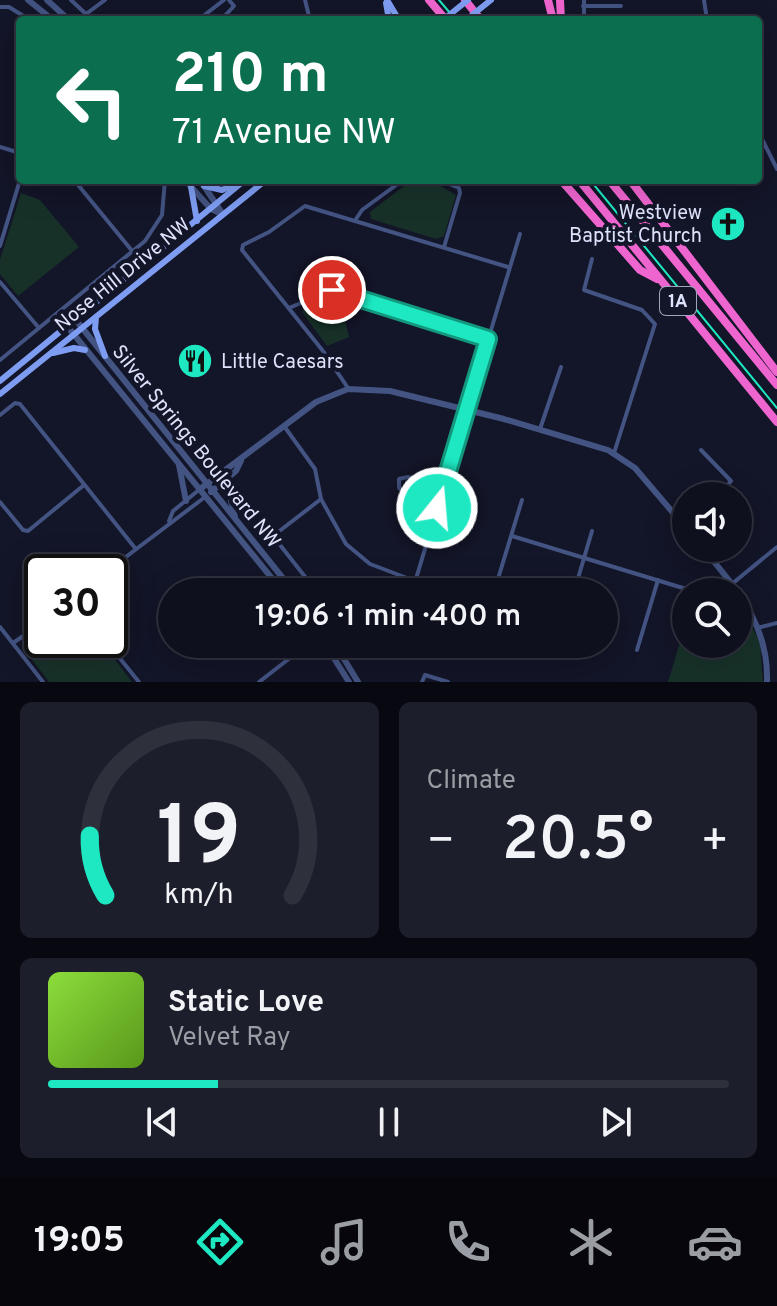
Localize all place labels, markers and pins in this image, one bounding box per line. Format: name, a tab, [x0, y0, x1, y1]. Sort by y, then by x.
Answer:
place label: Westview Baptist Church	[569, 201, 702, 250]
church icon: Westview Baptist Church	[709, 205, 747, 243]
pin	[298, 256, 366, 324]
restaurant icon: Little Caesars	[176, 342, 214, 380]
place label: Little Caesars	[221, 350, 344, 376]

